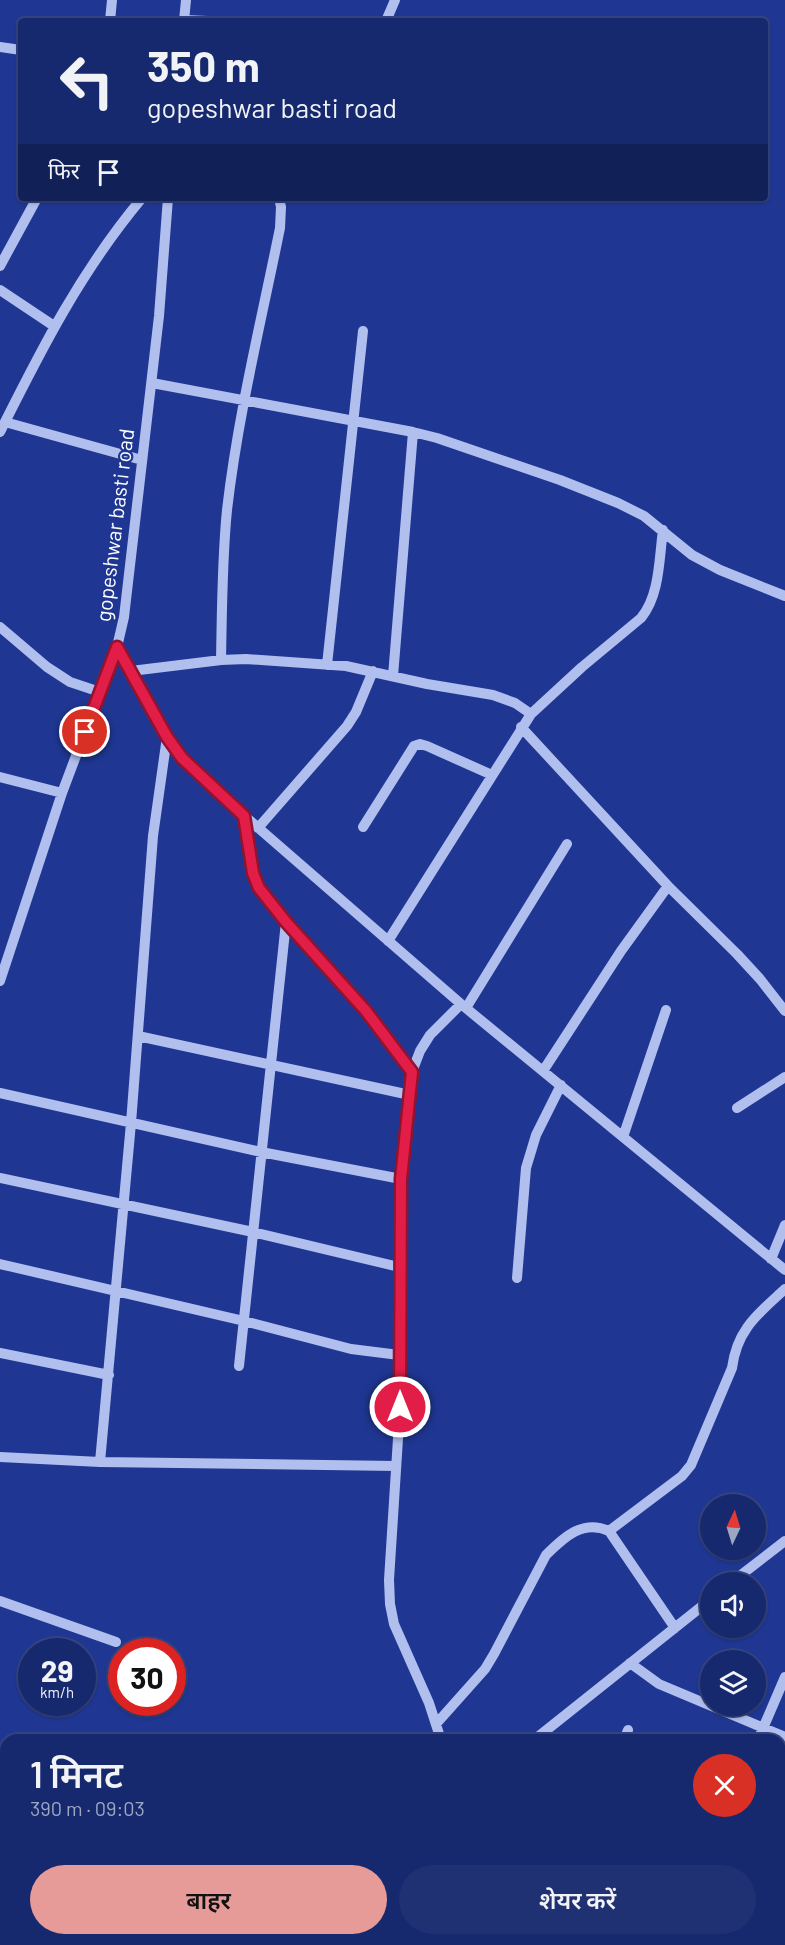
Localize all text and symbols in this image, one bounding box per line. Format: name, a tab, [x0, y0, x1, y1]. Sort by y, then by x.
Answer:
text: 350 m	[147, 40, 260, 90]
icon: left	[48, 42, 126, 120]
text: gopeshwar basti road	[147, 91, 397, 123]
icon: arrive	[92, 156, 125, 189]
text: फिर	[48, 157, 80, 183]
street label: gopeshwar basti road	[90, 427, 138, 623]
pin	[59, 706, 110, 757]
icon: arrive	[68, 715, 101, 748]
position arrow	[368, 1375, 432, 1439]
north arrow	[700, 1494, 766, 1560]
map controls	[700, 1494, 766, 1716]
button: sound	[700, 1572, 766, 1638]
speed limit sign: 30	[108, 1638, 186, 1716]
button: layers	[700, 1650, 766, 1716]
text: 29	[41, 1652, 73, 1688]
text: km/h	[40, 1683, 74, 1701]
text: 1 मिनट	[30, 1752, 123, 1795]
button: close	[693, 1754, 756, 1817]
text: 390 m · 09:03	[30, 1796, 145, 1820]
button: बाहर	[30, 1865, 387, 1934]
button: शेयर करें	[399, 1865, 756, 1934]

